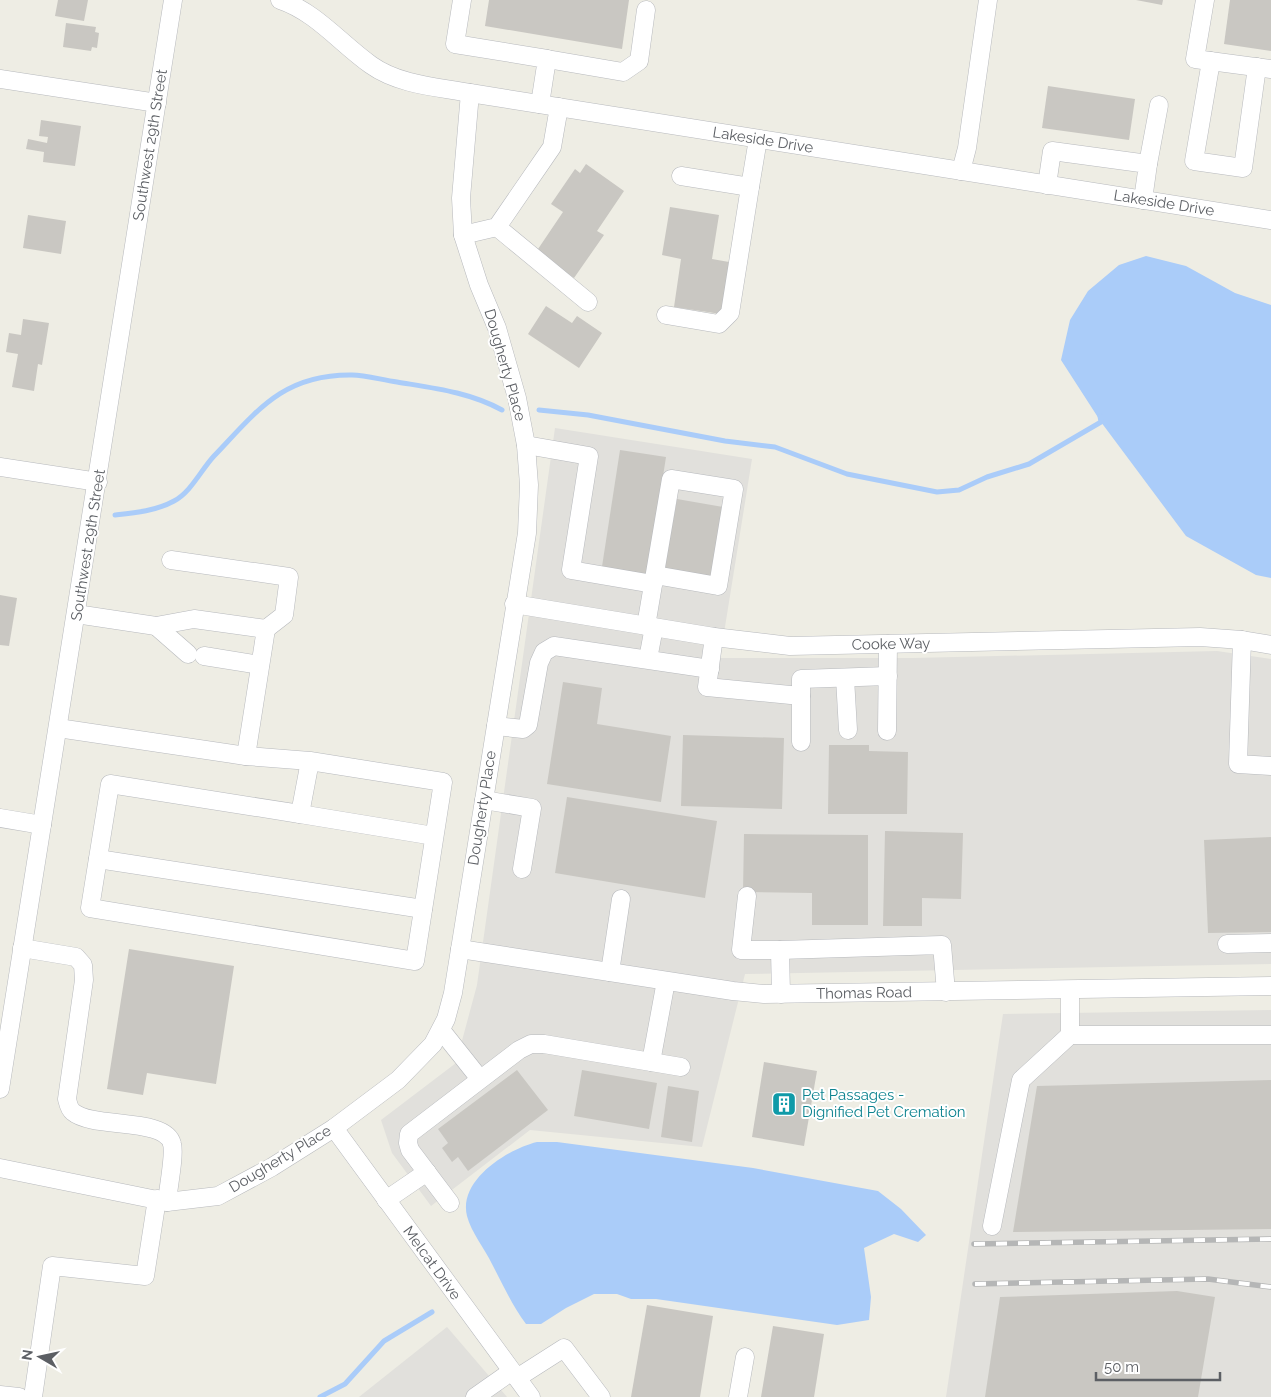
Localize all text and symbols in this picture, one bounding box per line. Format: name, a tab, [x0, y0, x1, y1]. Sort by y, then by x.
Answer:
street label: Southwest 29th Street	[129, 68, 171, 222]
street label: Lakeside Drive	[711, 123, 815, 157]
street label: Lakeside Drive	[1112, 186, 1216, 220]
street label: Dougherty Place	[480, 307, 530, 423]
street label: Southwest 29th Street	[67, 468, 109, 622]
street label: Cooke Way	[851, 634, 931, 654]
street label: Dougherty Place	[464, 749, 500, 867]
street label: Thomas Road	[816, 983, 912, 1003]
place label: Pet Passages - Dignified Pet Cremation	[802, 1086, 966, 1121]
building icon: Pet Passages - Dignified Pet Cremation	[771, 1091, 797, 1117]
street label: Dougherty Place	[226, 1121, 334, 1197]
street label: Melcat Drive	[399, 1223, 465, 1304]
north arrow	[15, 1332, 65, 1382]
text: N	[18, 1348, 36, 1361]
scale bar	[1096, 1350, 1220, 1382]
text: 50 m	[1104, 1358, 1139, 1376]

